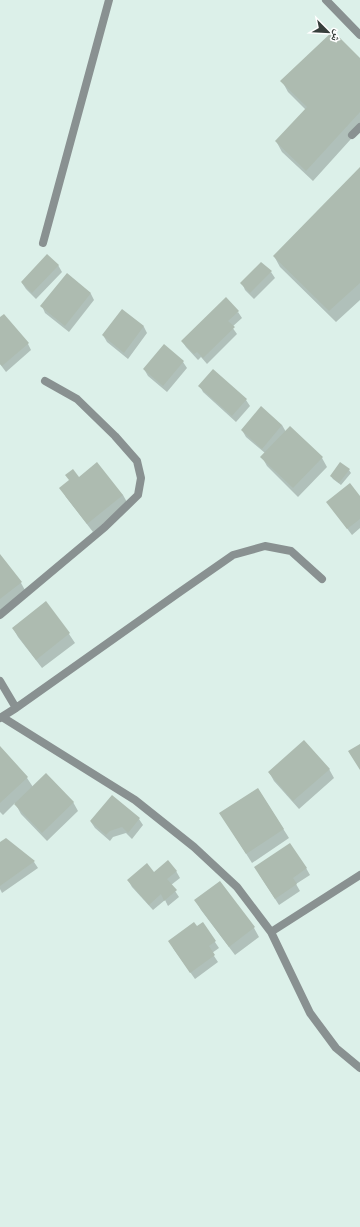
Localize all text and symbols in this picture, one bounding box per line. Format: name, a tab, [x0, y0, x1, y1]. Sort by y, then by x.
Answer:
north arrow	[308, 12, 348, 52]
text: ش	[327, 27, 346, 45]

